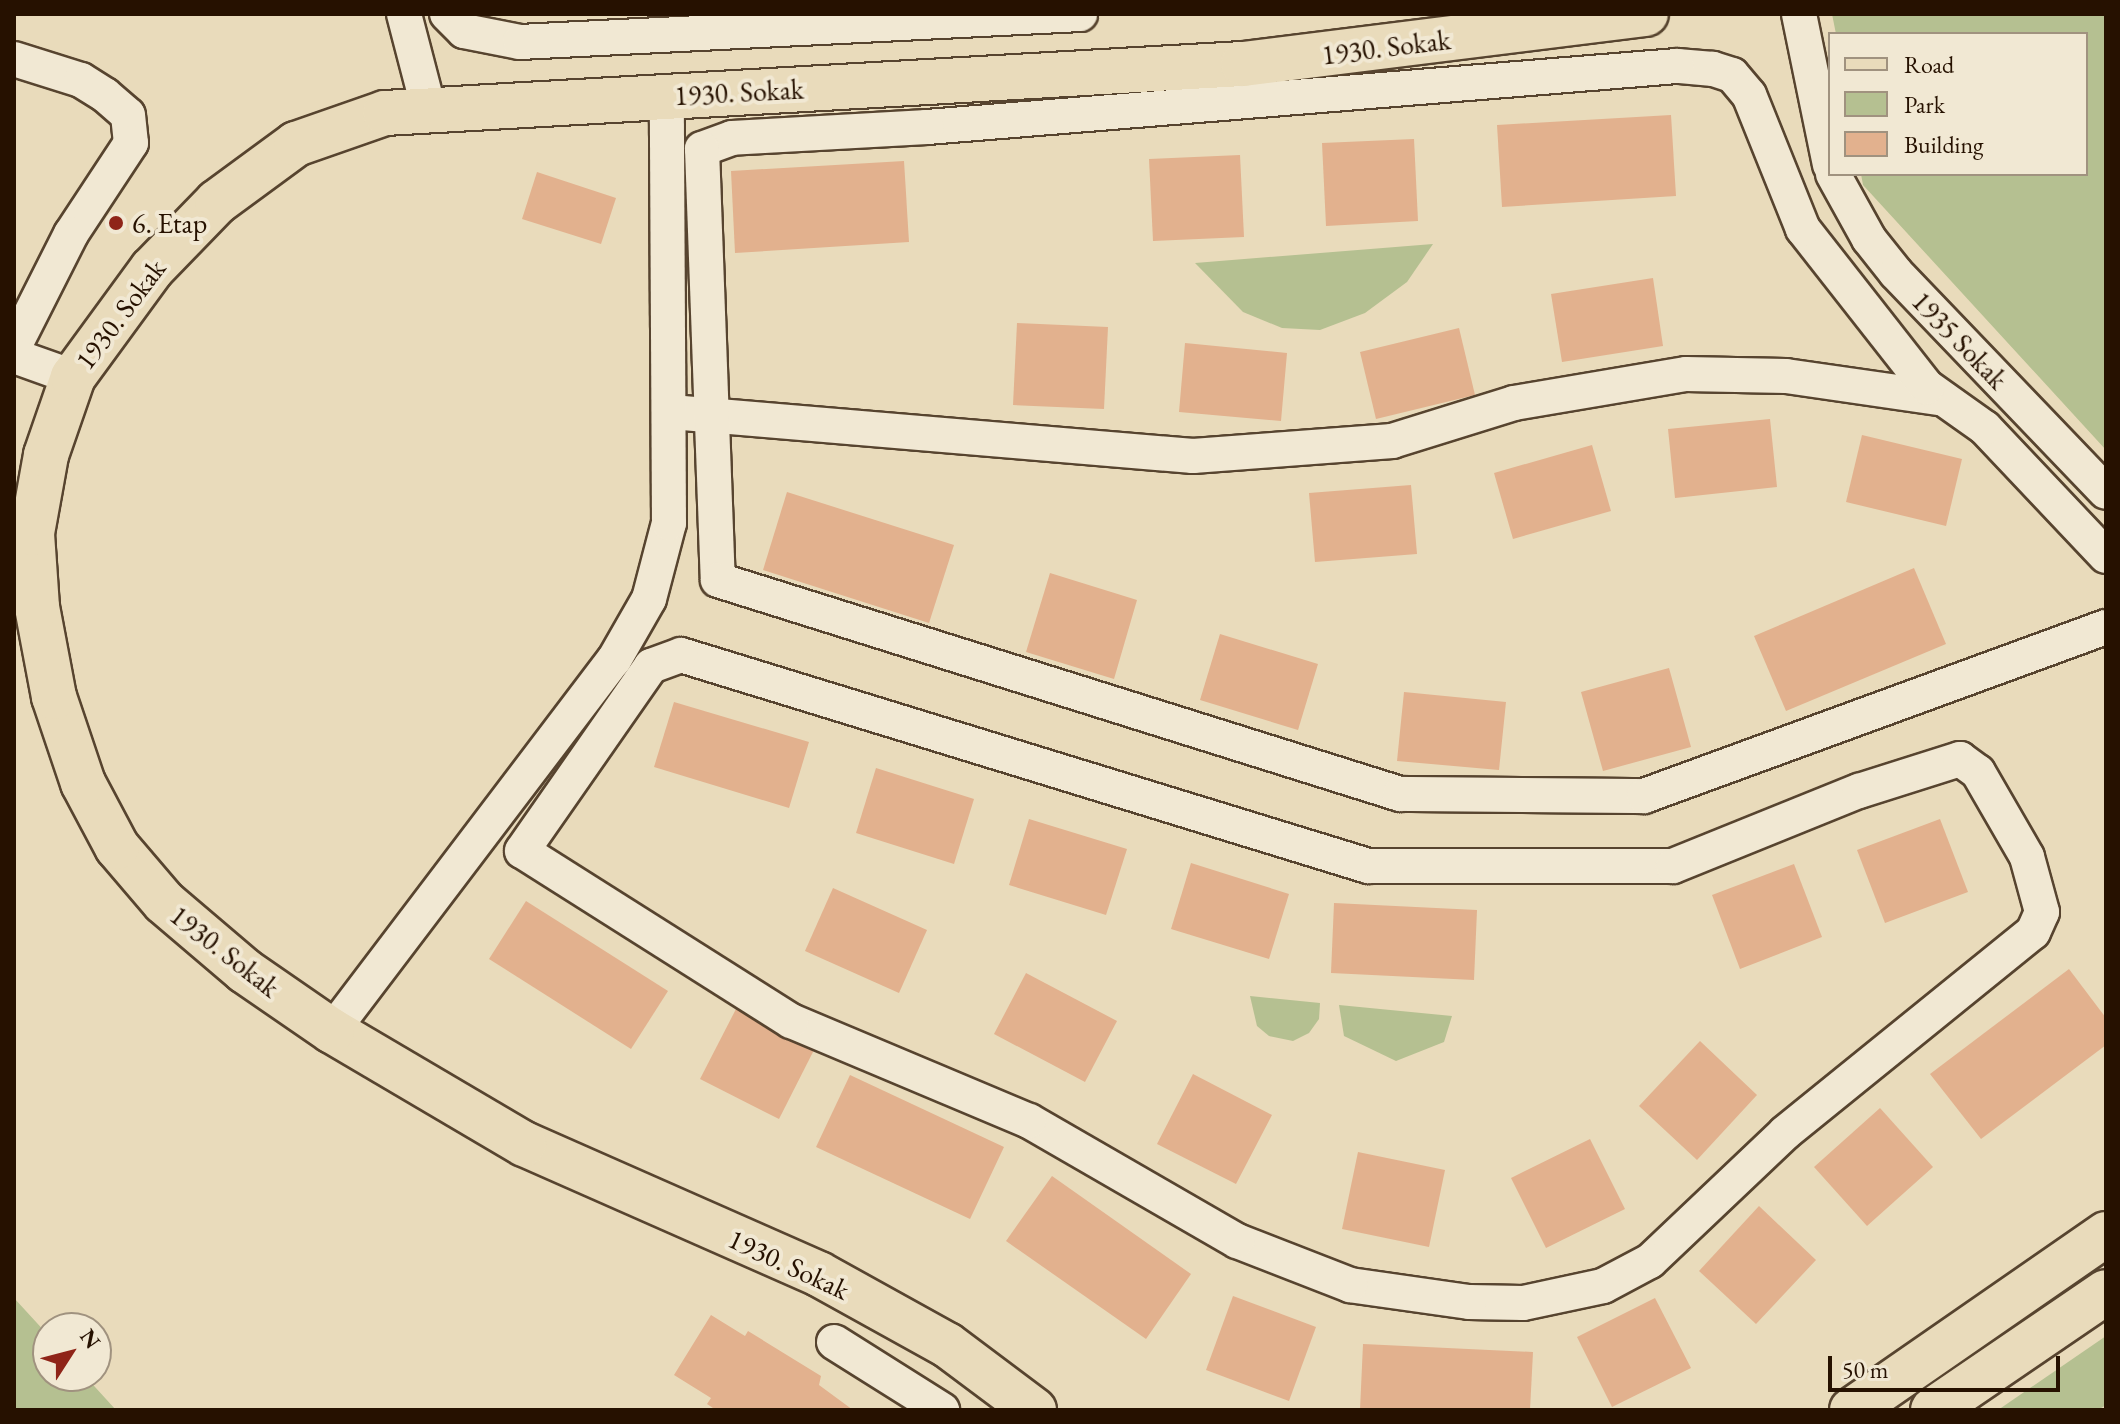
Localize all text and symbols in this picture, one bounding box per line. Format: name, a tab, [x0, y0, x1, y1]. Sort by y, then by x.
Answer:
street label: 1930. Sokak	[1320, 22, 1452, 72]
legend	[1828, 32, 2088, 176]
text: Road	[1904, 49, 1954, 80]
street label: 1930. Sokak	[673, 72, 805, 112]
text: Park	[1904, 89, 1945, 120]
text: Building	[1904, 129, 1984, 160]
place label: 6. Etap	[132, 206, 207, 240]
marker: 6. Etap	[107, 214, 125, 232]
street label: 1930. Sokak	[68, 252, 172, 376]
street label: 1935 Sokak	[1905, 284, 2015, 396]
street label: 1930. Sokak	[164, 898, 286, 1004]
street label: 1930. Sokak	[723, 1221, 855, 1307]
north arrow	[32, 1312, 112, 1392]
text: N	[73, 1323, 107, 1355]
scale bar	[1832, 1340, 2064, 1390]
text: 50 m	[1842, 1354, 1889, 1385]

